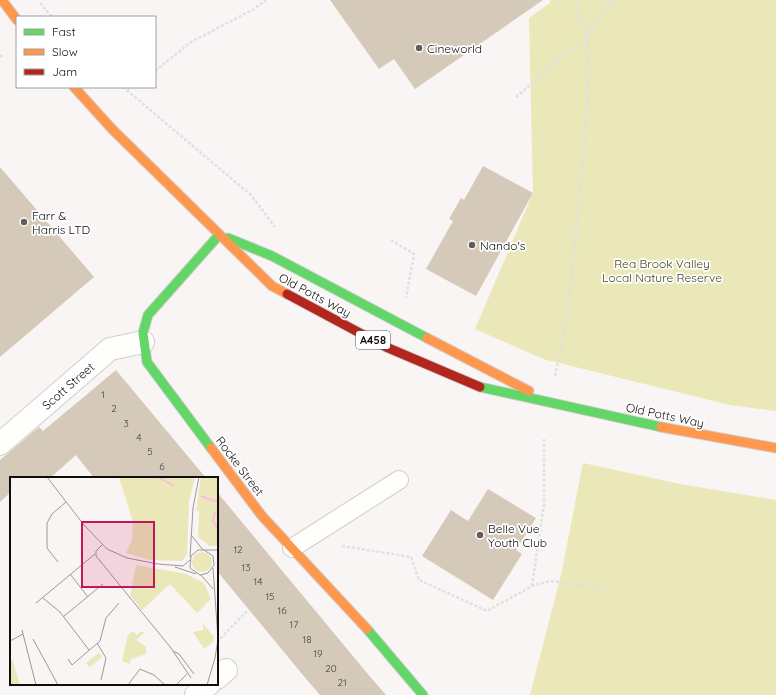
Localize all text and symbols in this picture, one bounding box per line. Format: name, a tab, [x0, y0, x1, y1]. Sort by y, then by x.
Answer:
legend	[16, 16, 156, 88]
text: Fast	[52, 24, 76, 39]
place label: Cineworld	[427, 41, 482, 56]
marker: Cineworld	[414, 43, 424, 53]
text: Slow	[52, 44, 78, 59]
text: Jam	[52, 64, 77, 79]
place label: Farr & Harris LTD	[32, 208, 91, 237]
marker: Farr & Harris LTD	[19, 217, 29, 227]
place label: Nando's	[480, 238, 526, 253]
marker: Nando's	[467, 240, 477, 250]
park label: Rea Brook Valley Local Nature Reserve	[602, 256, 722, 285]
street label: Old Potts Way	[276, 270, 354, 320]
road number: A458	[356, 331, 390, 349]
street label: Scott Street	[39, 359, 97, 413]
house number: 1	[101, 388, 105, 401]
street label: Old Potts Way	[625, 399, 705, 431]
house number: 2	[111, 402, 117, 415]
house number: 3	[123, 417, 129, 430]
house number: 4	[136, 431, 142, 444]
street label: Rocke Street	[213, 433, 267, 499]
house number: 5	[147, 445, 153, 458]
house number: 6	[159, 460, 165, 473]
inset map	[10, 477, 218, 685]
place label: Belle Vue Youth Club	[488, 521, 547, 550]
marker: Belle Vue Youth Club	[475, 530, 485, 540]
house number: 12	[233, 543, 243, 556]
house number: 13	[242, 561, 250, 574]
house number: 14	[254, 575, 262, 588]
house number: 15	[265, 590, 275, 603]
house number: 16	[277, 604, 287, 617]
house number: 17	[290, 618, 298, 631]
house number: 18	[302, 633, 312, 646]
house number: 19	[313, 647, 323, 660]
house number: 20	[325, 662, 337, 675]
house number: 21	[337, 676, 347, 689]

